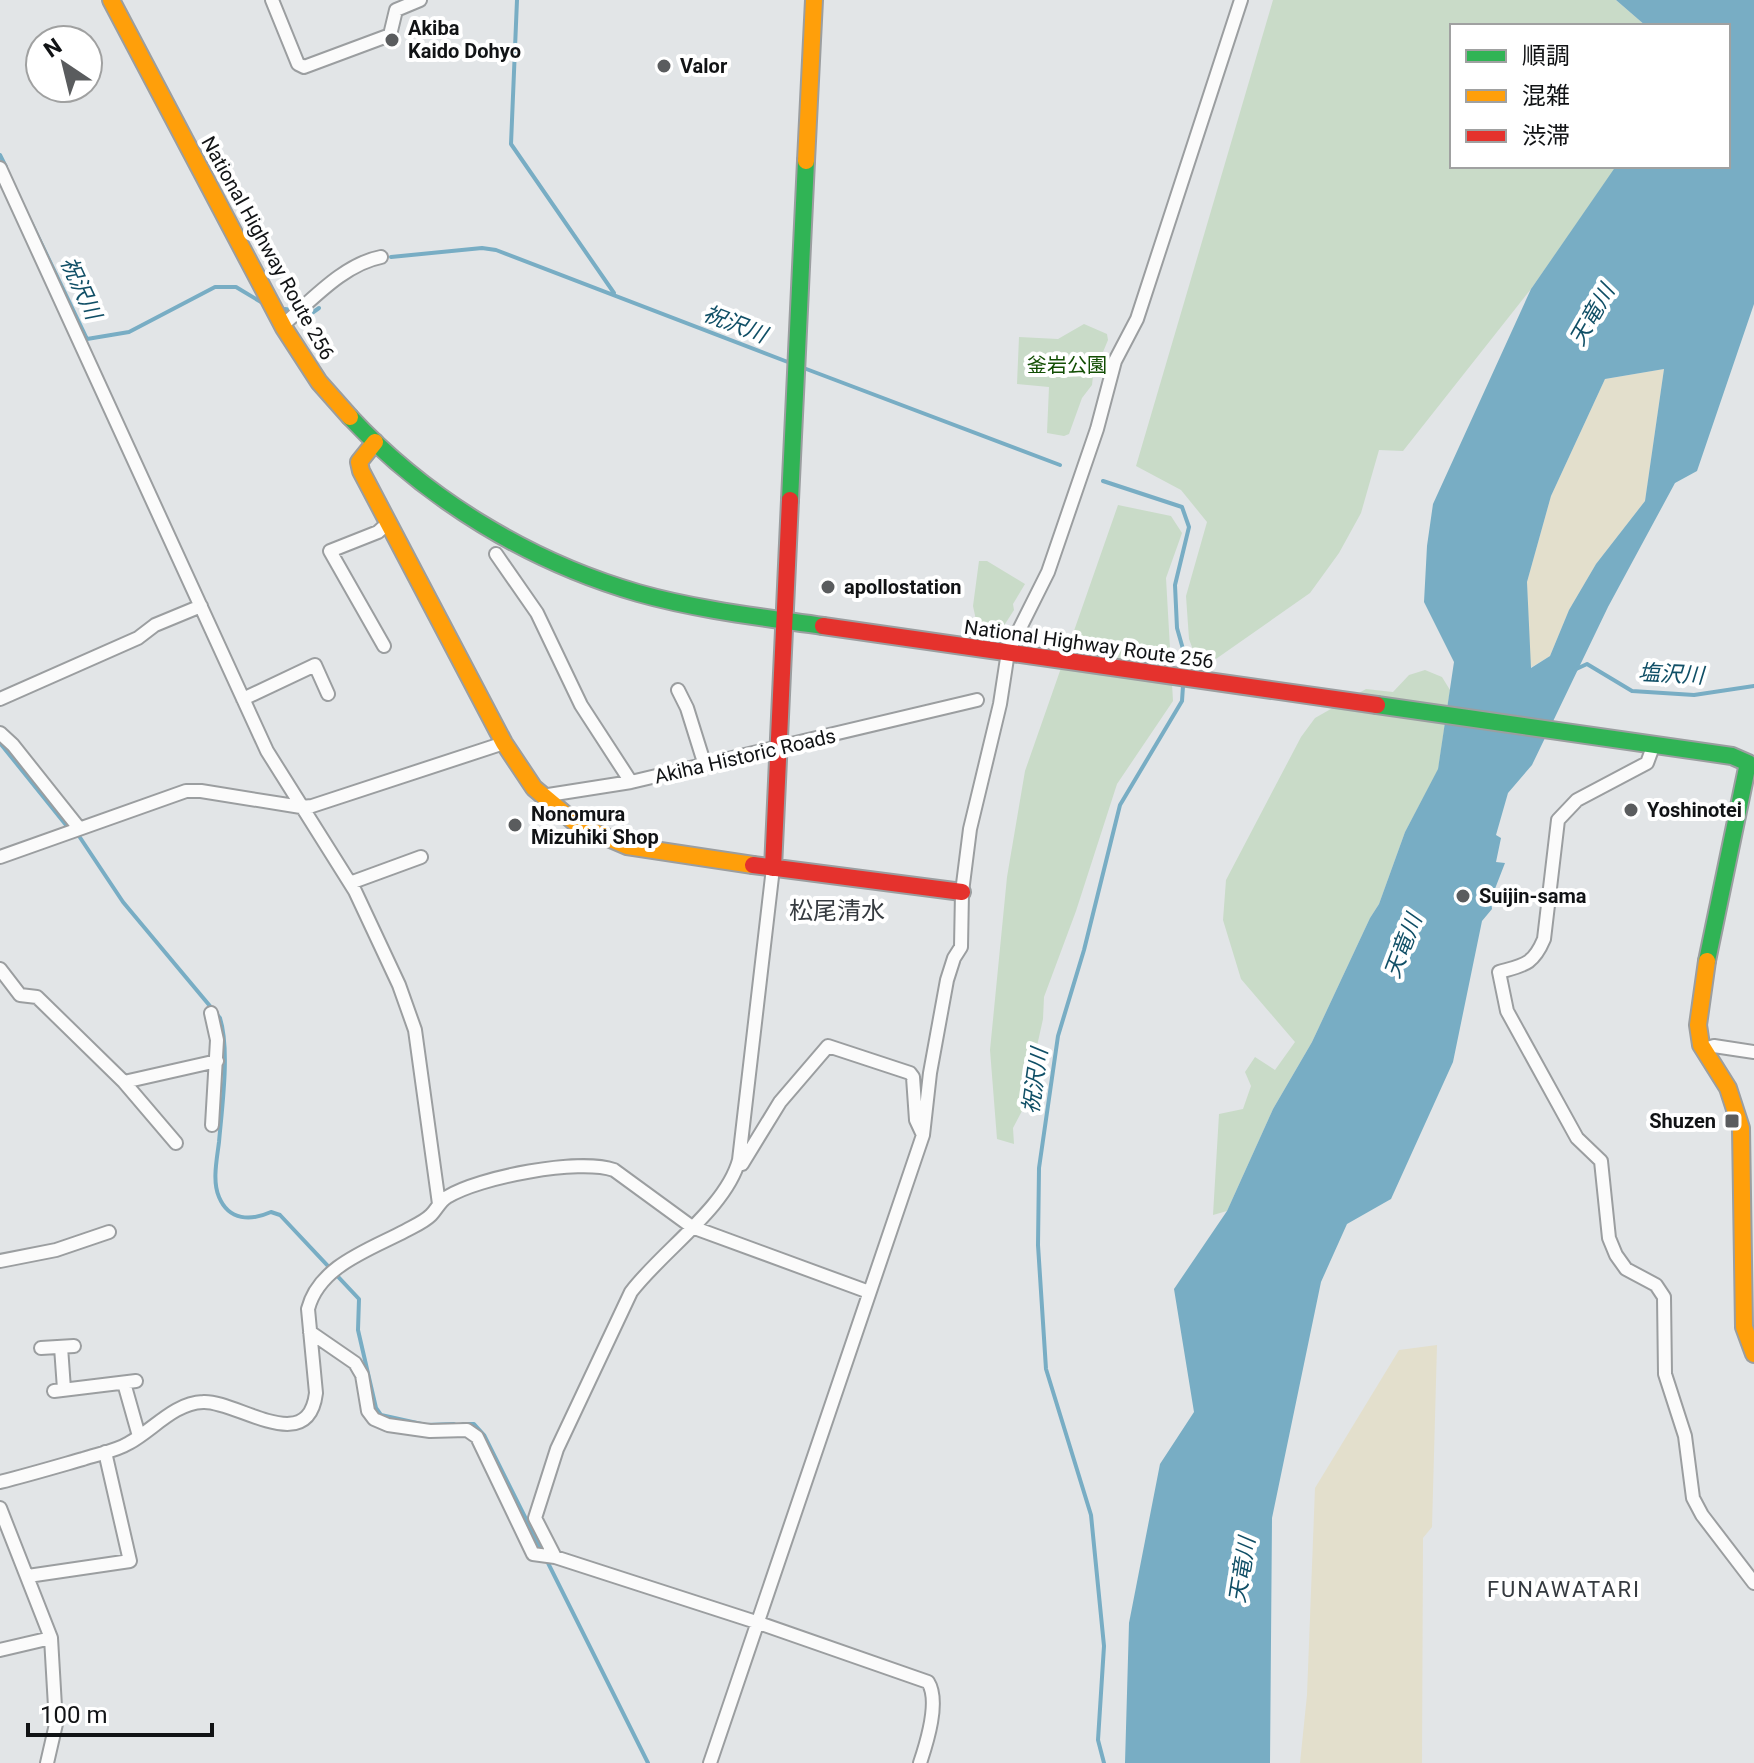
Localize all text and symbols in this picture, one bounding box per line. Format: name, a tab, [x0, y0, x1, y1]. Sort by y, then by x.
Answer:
place label: Akiba Kaido Dohyo	[408, 16, 521, 63]
north arrow	[24, 24, 104, 104]
legend	[1450, 24, 1730, 168]
marker: Akiba Kaido Dohyo	[383, 31, 401, 49]
text: N	[39, 33, 66, 63]
text: 順調	[1522, 42, 1570, 70]
place label: Valor	[680, 54, 728, 78]
marker: Valor	[655, 57, 673, 75]
text: 混雑	[1522, 82, 1570, 110]
text: 渋滞	[1522, 122, 1570, 150]
street label: National Highway Route 256	[196, 132, 340, 364]
water label: 祝沢川	[56, 253, 107, 325]
water label: 天竜川	[1565, 278, 1620, 350]
water label: 祝沢川	[700, 301, 772, 348]
park label: 釜岩公園	[1027, 353, 1107, 377]
place label: apollostation	[844, 575, 961, 599]
marker: apollostation	[819, 578, 837, 596]
street label: National Highway Route 256	[963, 615, 1215, 673]
water label: 塩沢川	[1637, 660, 1707, 688]
street label: Akiha Historic Roads	[652, 723, 838, 789]
place label: Yoshinotei	[1647, 798, 1742, 822]
marker: Yoshinotei	[1622, 801, 1640, 819]
place label: Nonomura Mizuhiki Shop	[531, 802, 659, 849]
marker: Nonomura Mizuhiki Shop	[506, 816, 524, 834]
place label: Suijin-sama	[1479, 884, 1587, 908]
marker: Suijin-sama	[1454, 887, 1472, 905]
district label: 松尾清水	[789, 897, 885, 925]
water label: 天竜川	[1380, 909, 1427, 981]
water label: 祝沢川	[1018, 1045, 1052, 1115]
place label: Shuzen	[1649, 1109, 1716, 1133]
marker: Shuzen	[1723, 1112, 1741, 1130]
water label: 天竜川	[1224, 1533, 1260, 1605]
district label: FUNAWATARI	[1487, 1577, 1641, 1602]
scale bar	[28, 1687, 212, 1737]
text: 100 m	[40, 1701, 107, 1729]

